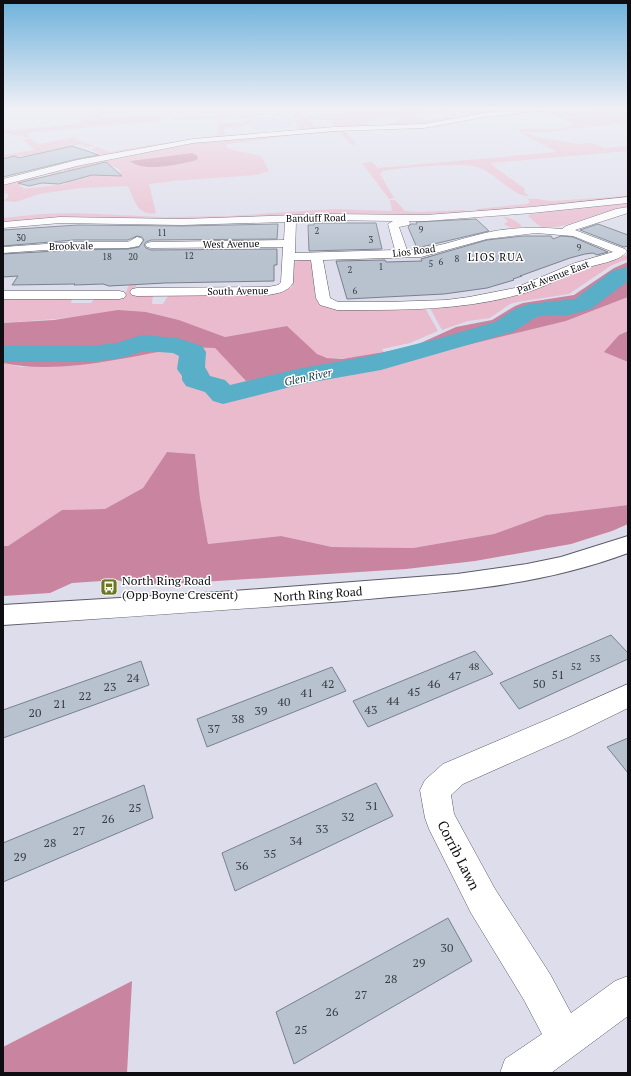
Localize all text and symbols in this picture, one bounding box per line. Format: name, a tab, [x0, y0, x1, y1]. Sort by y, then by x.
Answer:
street label: Banduff Road	[286, 211, 347, 225]
house number: 9	[419, 224, 424, 236]
house number: 2	[315, 225, 320, 237]
house number: 11	[157, 227, 167, 239]
house number: 30	[16, 232, 26, 244]
house number: 3	[369, 234, 374, 246]
street label: West Avenue	[203, 237, 259, 251]
street label: Brookvale	[49, 239, 93, 253]
street label: Lios Road	[392, 242, 437, 260]
house number: 9	[577, 242, 582, 254]
house number: 12	[184, 250, 194, 262]
district label: LIOS RUA	[468, 250, 524, 264]
house number: 18	[102, 251, 112, 263]
house number: 20	[128, 251, 138, 263]
house number: 8	[455, 253, 460, 265]
house number: 6	[439, 256, 444, 268]
street label: Park Avenue East	[515, 257, 591, 297]
house number: 5	[429, 258, 434, 270]
house number: 1	[379, 261, 383, 273]
house number: 2	[348, 264, 353, 276]
street label: South Avenue	[207, 284, 269, 298]
house number: 6	[353, 285, 358, 297]
water label: Glen River	[283, 365, 334, 389]
place label: North Ring Road (Opp Boyne Crescent)	[122, 573, 238, 602]
bus stop icon: North Ring Road (Opp Boyne Crescent)	[99, 577, 119, 597]
street label: North Ring Road	[273, 583, 363, 605]
house number: 53	[590, 652, 600, 665]
house number: 48	[469, 660, 479, 673]
house number: 52	[571, 660, 581, 673]
house number: 51	[552, 667, 564, 682]
house number: 47	[449, 668, 461, 683]
house number: 24	[127, 670, 140, 685]
house number: 42	[322, 676, 334, 691]
house number: 46	[428, 676, 441, 691]
house number: 50	[533, 676, 545, 691]
house number: 23	[104, 679, 116, 694]
house number: 45	[408, 684, 420, 699]
house number: 41	[301, 685, 313, 700]
house number: 22	[79, 688, 91, 703]
house number: 44	[387, 693, 400, 708]
house number: 40	[278, 694, 290, 709]
house number: 21	[54, 696, 66, 711]
house number: 43	[365, 702, 377, 717]
house number: 39	[255, 703, 267, 718]
house number: 20	[29, 705, 41, 720]
house number: 38	[232, 711, 244, 726]
house number: 37	[208, 721, 220, 736]
house number: 31	[366, 798, 378, 813]
house number: 25	[129, 800, 141, 815]
house number: 32	[342, 809, 354, 824]
house number: 26	[102, 811, 115, 826]
street label: Corrib Lawn	[433, 817, 485, 894]
house number: 33	[316, 821, 328, 836]
house number: 27	[73, 823, 85, 838]
house number: 34	[290, 833, 303, 848]
house number: 28	[44, 835, 56, 850]
house number: 35	[264, 846, 276, 861]
house number: 29	[14, 849, 26, 864]
house number: 36	[236, 858, 249, 873]
house number: 30	[441, 940, 453, 955]
house number: 29	[413, 955, 425, 970]
house number: 28	[385, 971, 397, 986]
house number: 27	[355, 987, 367, 1002]
house number: 26	[326, 1004, 339, 1019]
house number: 25	[295, 1022, 307, 1037]

